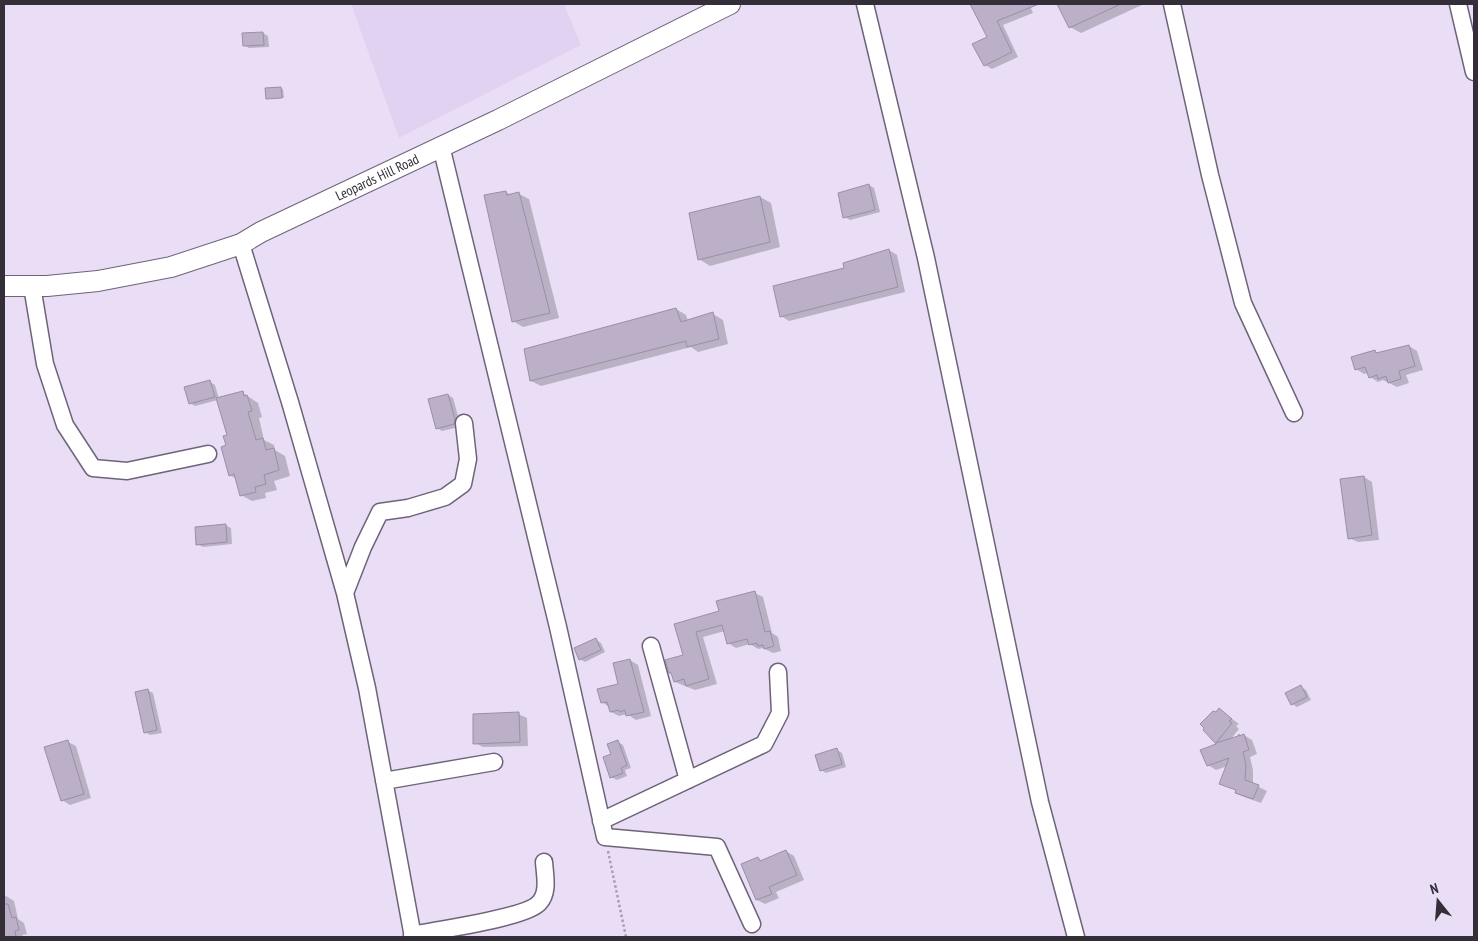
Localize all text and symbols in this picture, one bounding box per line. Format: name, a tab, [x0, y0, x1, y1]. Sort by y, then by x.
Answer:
street label: Leopards Hill Road	[332, 150, 422, 205]
north arrow	[1413, 876, 1463, 926]
text: N	[1428, 879, 1440, 898]

